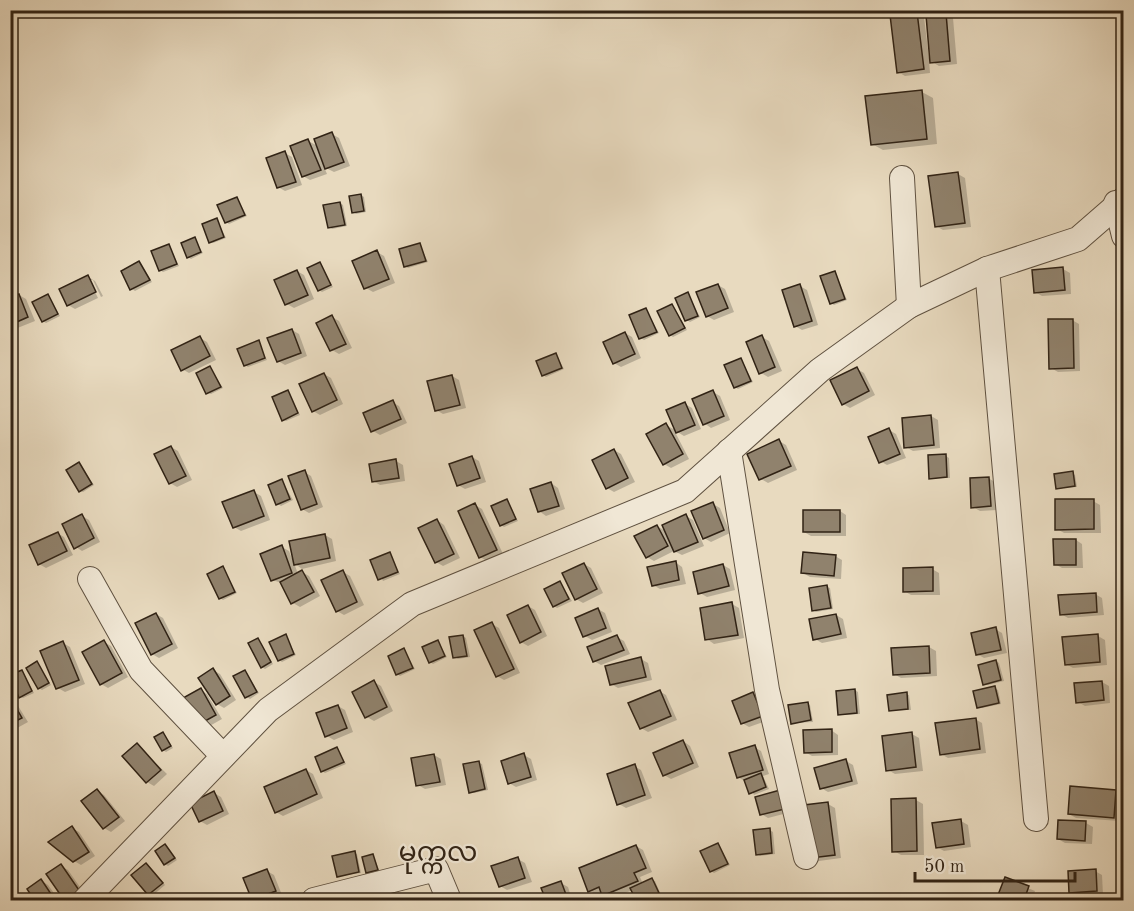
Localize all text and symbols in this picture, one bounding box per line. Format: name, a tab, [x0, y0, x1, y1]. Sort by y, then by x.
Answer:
district label: မုက္ကလ	[398, 840, 478, 874]
scale bar	[915, 845, 1076, 883]
text: 50 m	[924, 858, 964, 876]

